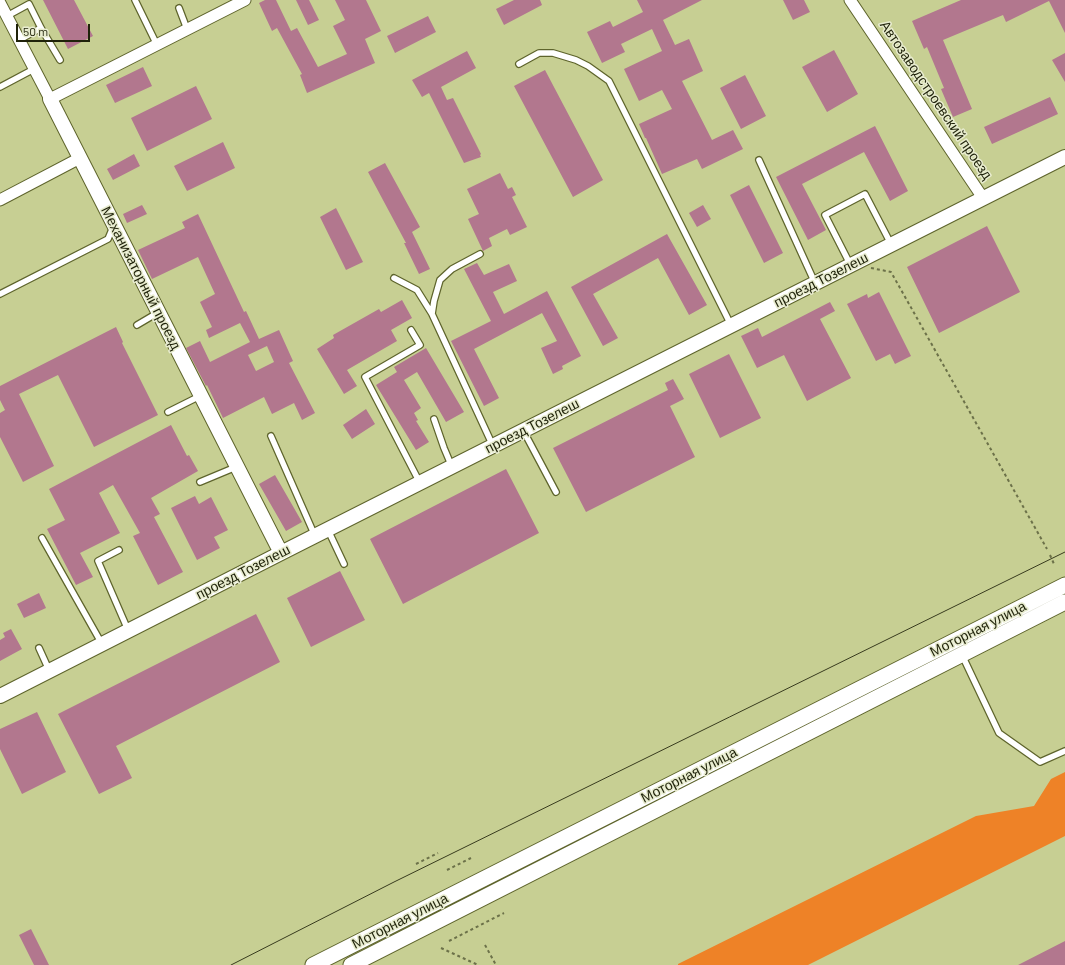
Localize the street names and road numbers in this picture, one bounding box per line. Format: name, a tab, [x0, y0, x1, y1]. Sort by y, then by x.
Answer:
street label: Автозаводстроевский проезд	[876, 17, 996, 183]
street label: Механизаторный проезд	[98, 204, 184, 352]
street label: проезд Тозелеш	[771, 249, 871, 311]
street label: проезд Тозелеш	[482, 395, 582, 457]
street label: проезд Тозелеш	[193, 541, 293, 603]
street label: Моторная улица	[927, 598, 1029, 660]
street label: Моторная улица	[638, 744, 740, 806]
street label: Моторная улица	[349, 890, 451, 952]

